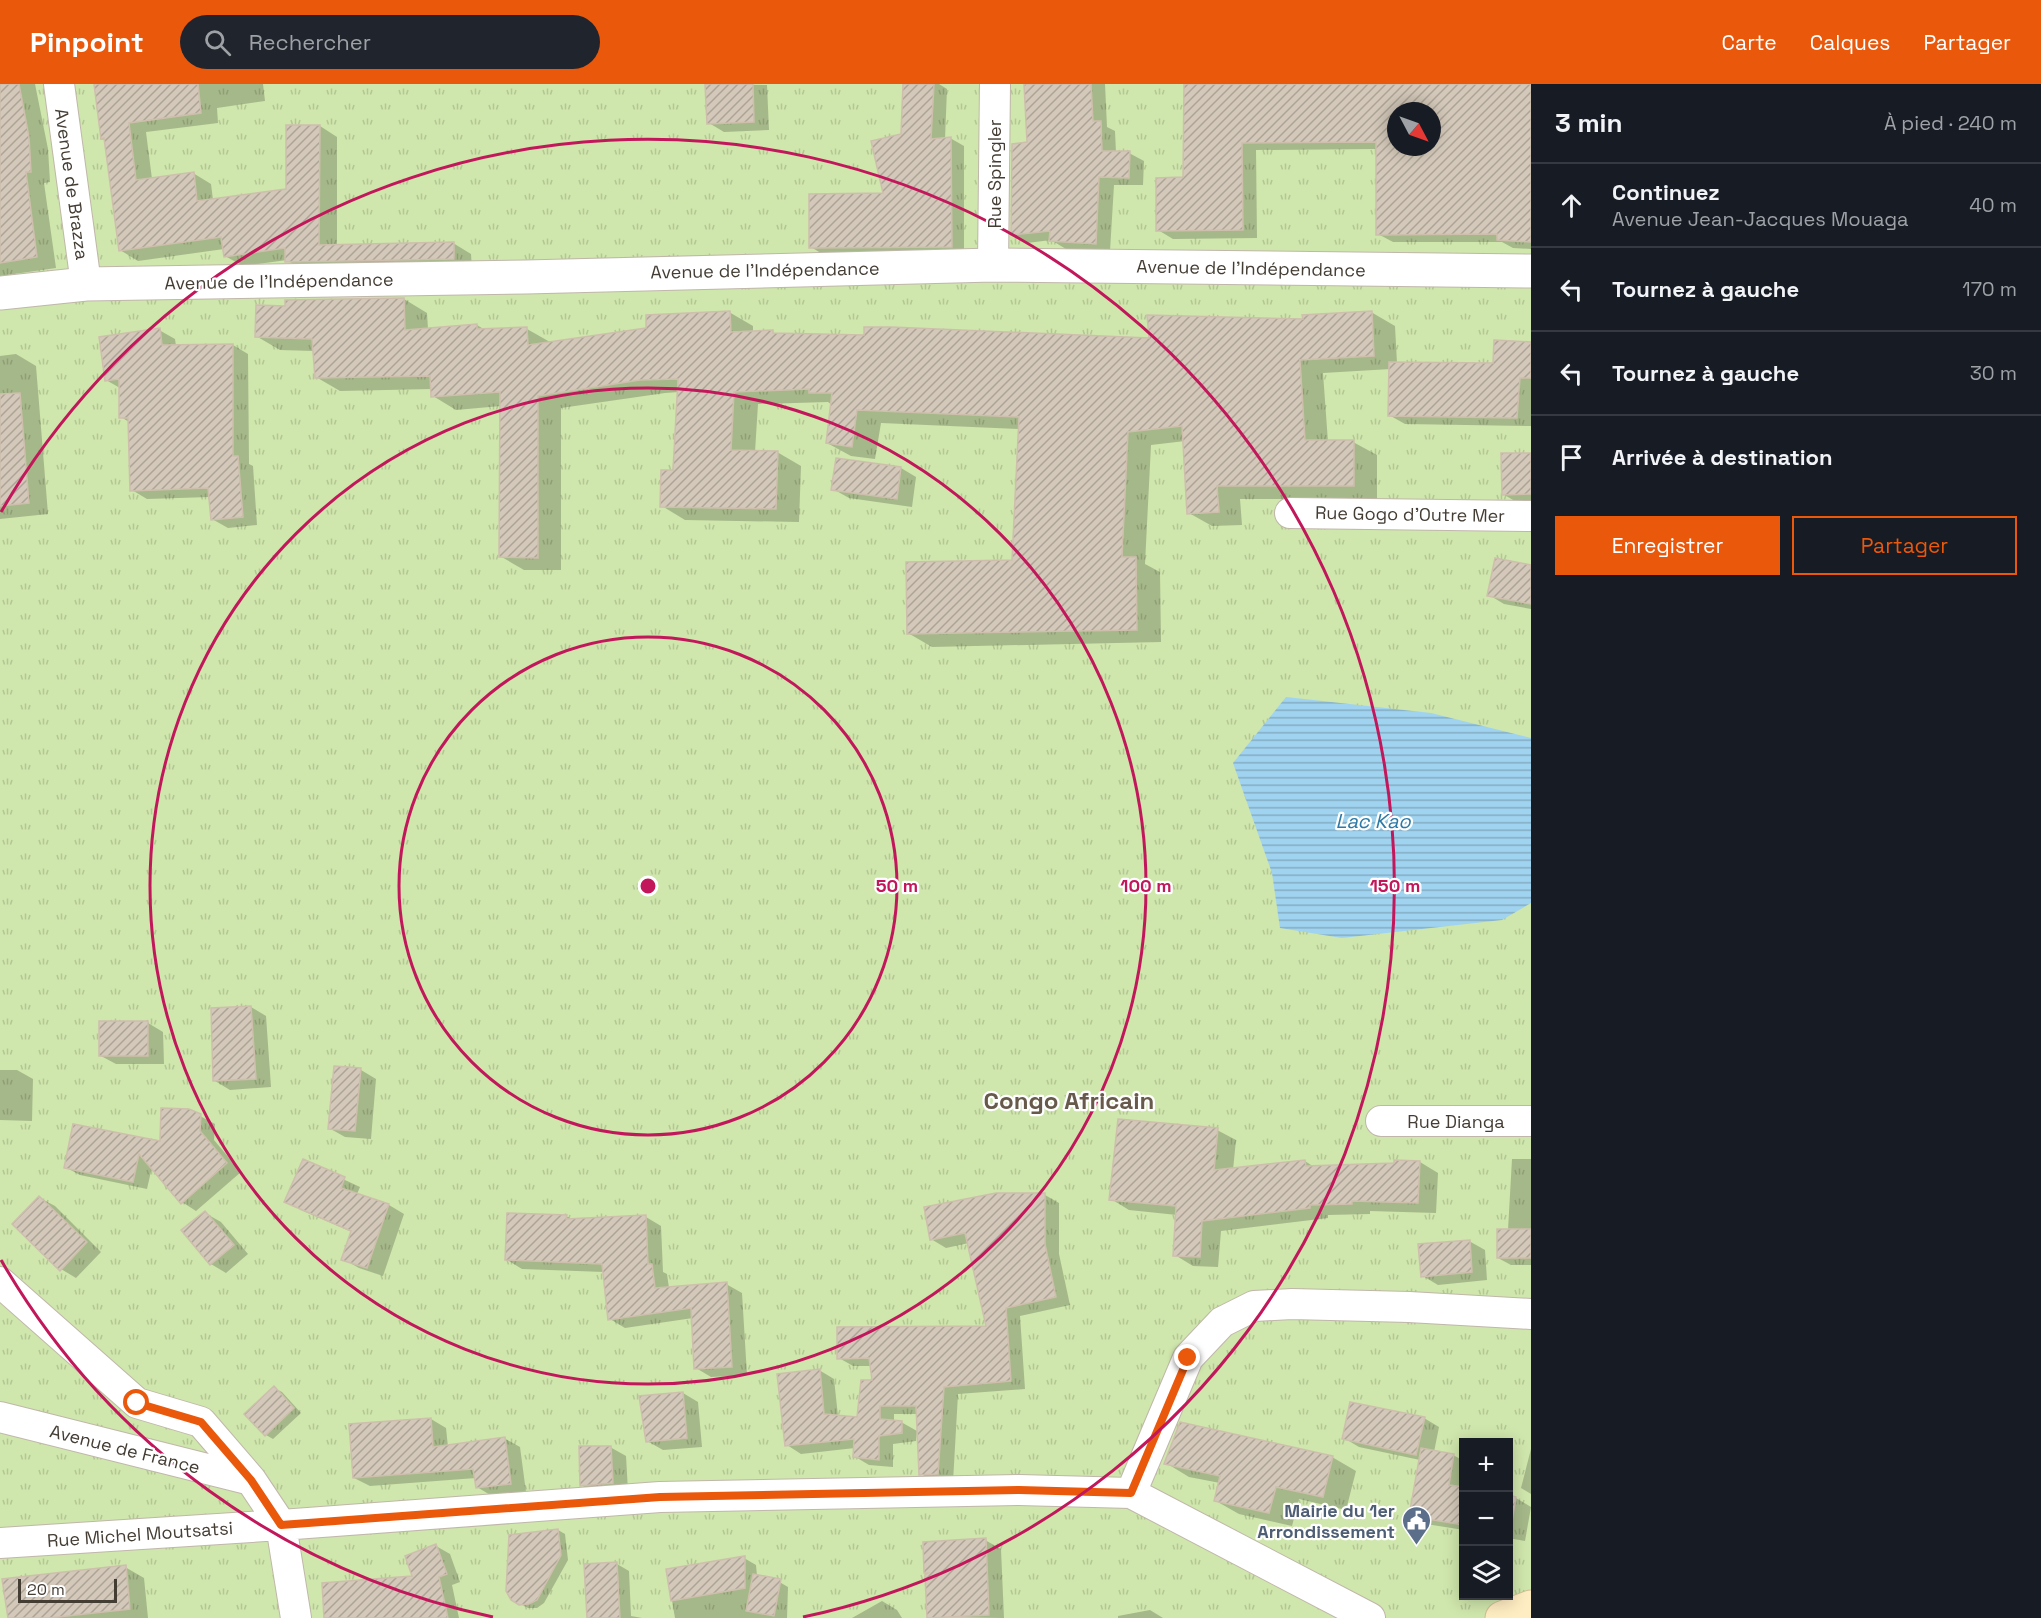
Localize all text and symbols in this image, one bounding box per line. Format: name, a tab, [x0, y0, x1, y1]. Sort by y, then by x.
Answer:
search box	[180, 15, 600, 69]
text: Pinpoint	[30, 24, 144, 60]
icon: search	[201, 26, 234, 59]
text: Rechercher	[249, 28, 371, 56]
text: Carte	[1722, 29, 1777, 56]
text: Calques	[1810, 29, 1890, 56]
text: Partager	[1923, 29, 2011, 56]
north arrow	[1387, 102, 1441, 156]
text: 3 min	[1555, 106, 1623, 140]
street label: Avenue de Brazza	[50, 107, 94, 261]
text: À pied · 240 m	[1884, 110, 2017, 136]
street label: Rue Spingler	[983, 119, 1006, 229]
text: Continuez	[1612, 178, 1720, 206]
icon: ahead	[1555, 189, 1588, 222]
text: 40 m	[1969, 192, 2017, 218]
text: Avenue Jean-Jacques Mouaga	[1612, 206, 1909, 232]
street label: Avenue de l'Indépendance	[1136, 255, 1366, 281]
street label: Avenue de l'Indépendance	[650, 257, 880, 283]
street label: Avenue de l'Indépendance	[164, 268, 394, 294]
icon: left	[1555, 273, 1588, 306]
text: Tournez à gauche	[1612, 275, 1799, 303]
text: 170 m	[1962, 276, 2017, 302]
icon: left	[1555, 357, 1588, 390]
text: Tournez à gauche	[1612, 359, 1799, 387]
text: 30 m	[1970, 360, 2017, 386]
icon: arrive	[1555, 441, 1588, 474]
text: Arrivée à destination	[1612, 443, 1833, 471]
street label: Rue Gogo d'Outre Mer	[1315, 501, 1505, 527]
button: Enregistrer	[1555, 516, 1780, 575]
button: Partager	[1792, 516, 2017, 575]
water label: Lac Kao	[1335, 808, 1411, 834]
text: 50 m	[876, 874, 918, 897]
text: 100 m	[1120, 874, 1172, 897]
text: 150 m	[1370, 874, 1420, 897]
centre of rings	[638, 876, 658, 896]
district label: Congo Africain	[984, 1085, 1154, 1116]
street label: Rue Dianga	[1407, 1110, 1505, 1133]
route end	[1174, 1344, 1200, 1370]
route start	[123, 1389, 149, 1415]
street label: Avenue de France	[47, 1419, 203, 1479]
map controls	[1459, 1438, 1513, 1600]
button: +	[1459, 1438, 1513, 1492]
button: −	[1459, 1492, 1513, 1546]
place label: Mairie du 1er Arrondissement	[1257, 1499, 1395, 1543]
public building icon: Mairie du 1er Arrondissement	[1400, 1504, 1432, 1546]
street label: Rue Michel Moutsatsi	[46, 1516, 234, 1552]
button: layers	[1459, 1546, 1513, 1600]
scale bar	[18, 1576, 117, 1604]
text: 20 m	[27, 1579, 65, 1600]

